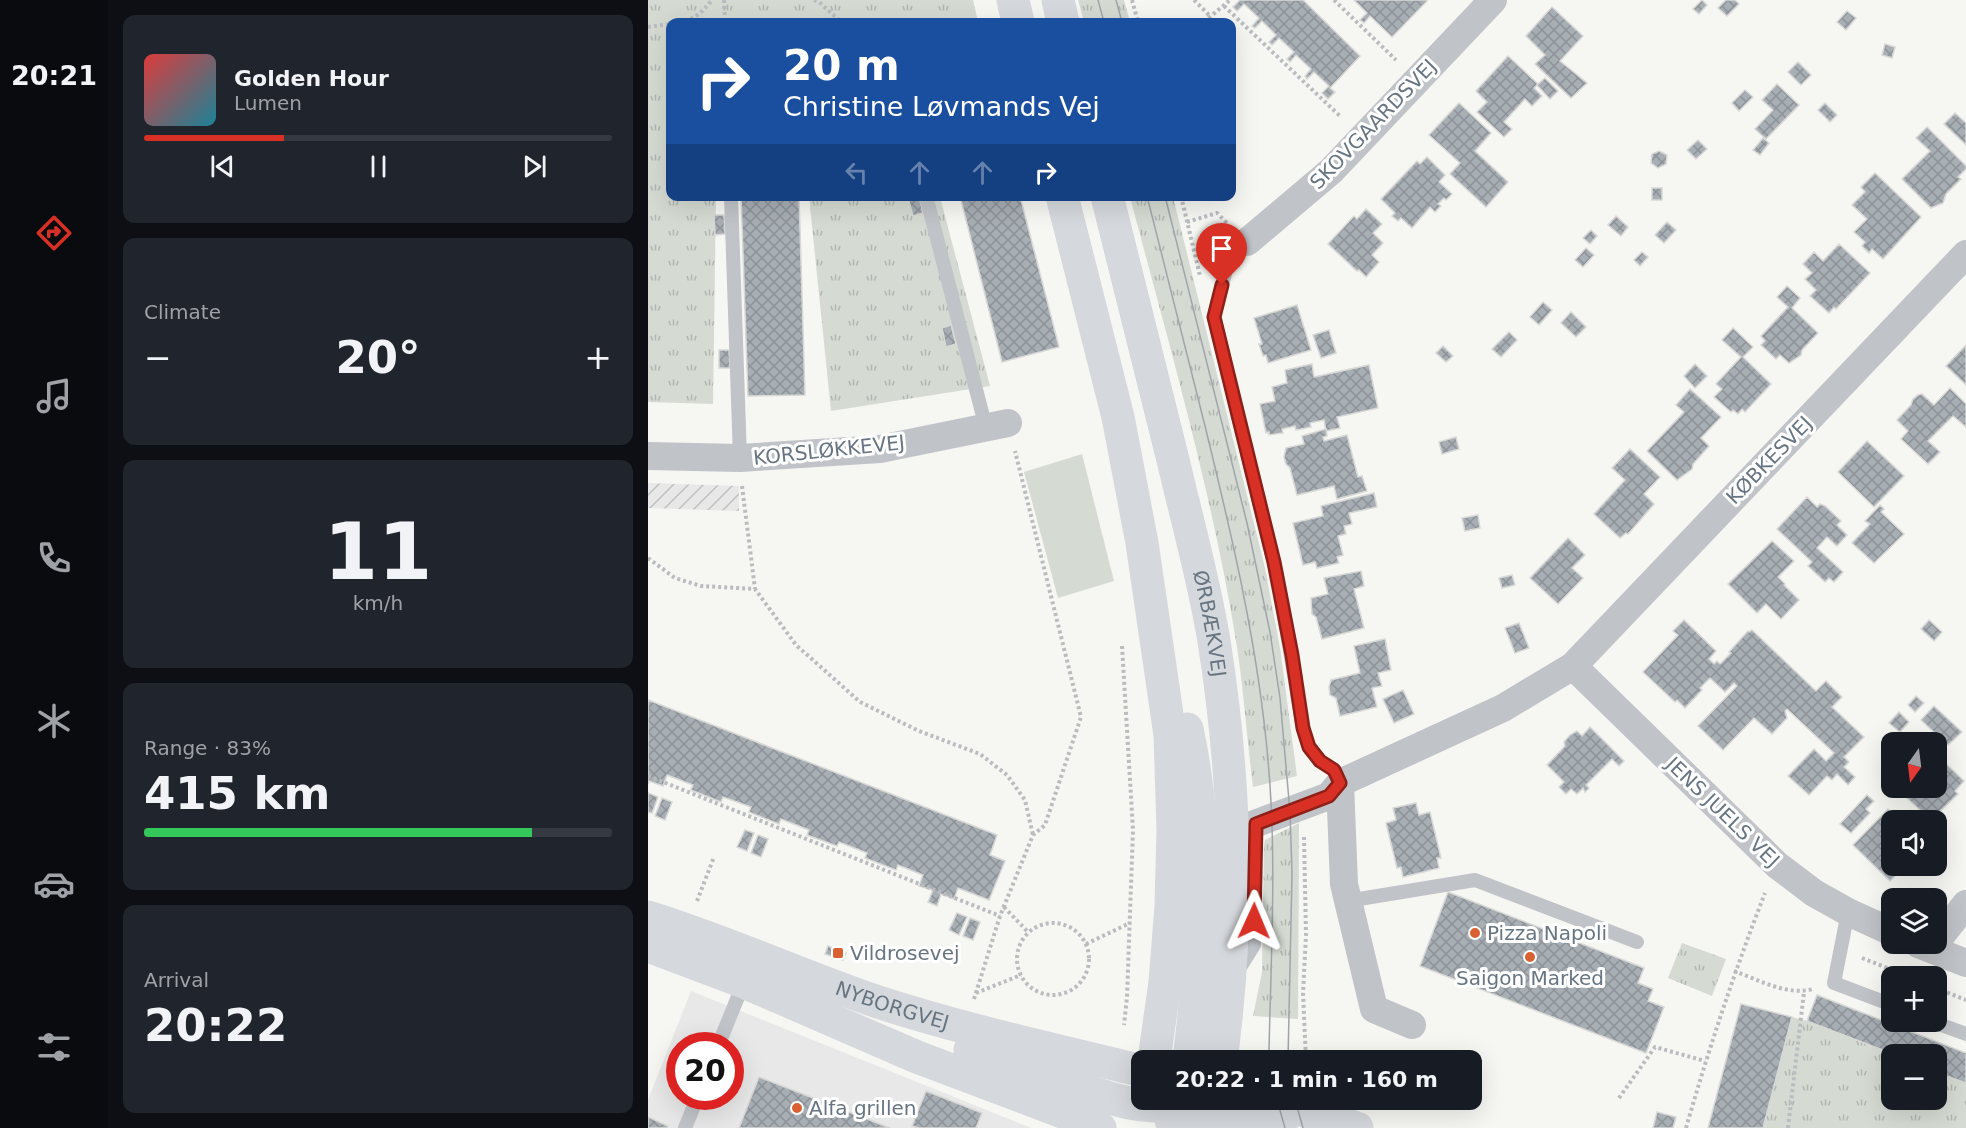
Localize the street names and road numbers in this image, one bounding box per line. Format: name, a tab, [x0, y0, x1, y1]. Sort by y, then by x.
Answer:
street label: SKOVGAARDSVEJ	[1305, 54, 1441, 194]
street label: KØBKESVEJ	[1721, 411, 1817, 509]
street label: KORSLØKKEVEJ	[752, 430, 906, 470]
street label: ØRBÆKVEJ	[1188, 568, 1231, 679]
street label: JENS JUELS VEJ	[1660, 751, 1785, 872]
street label: NYBORGVEJ	[832, 976, 952, 1035]

